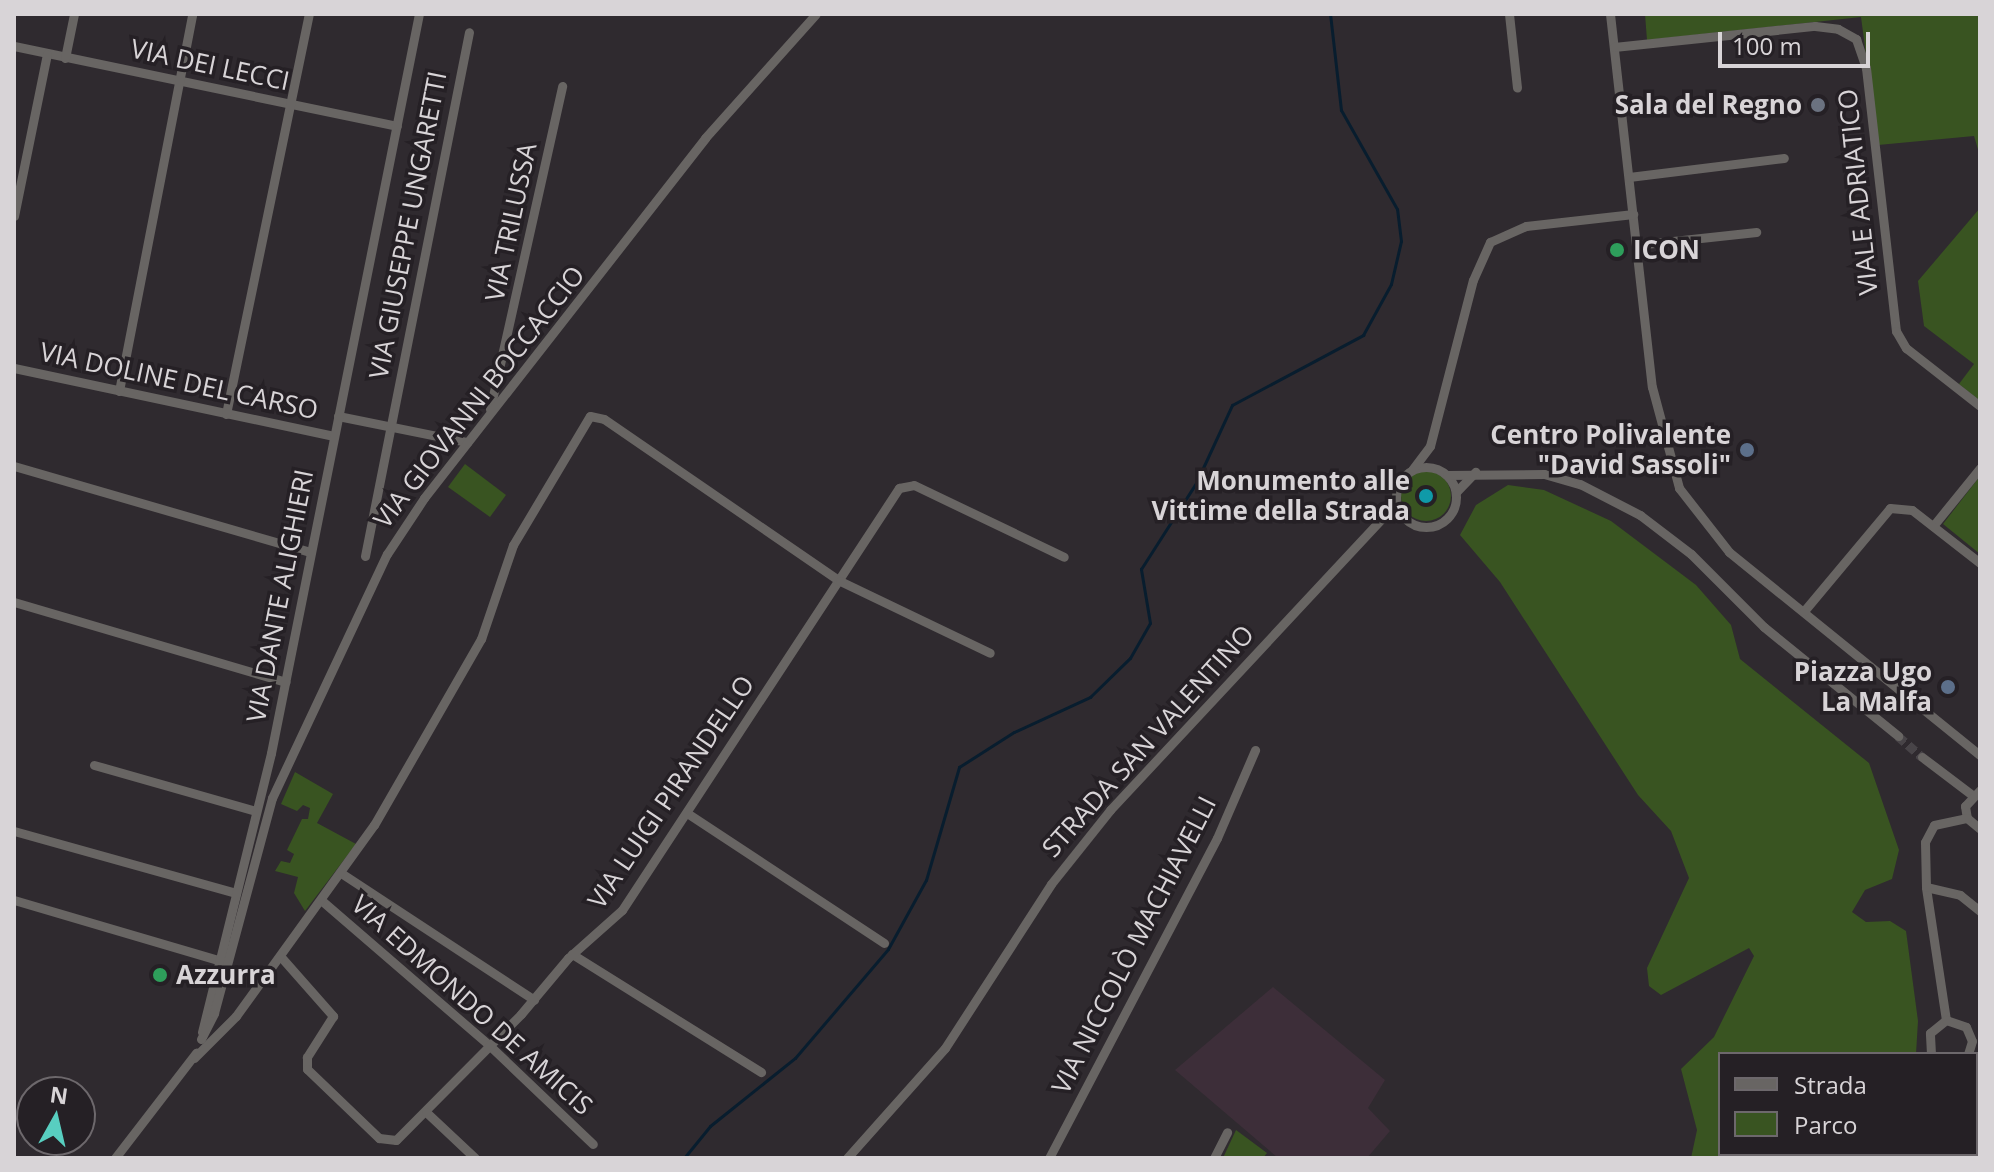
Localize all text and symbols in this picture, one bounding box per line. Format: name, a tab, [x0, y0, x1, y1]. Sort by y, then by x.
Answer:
scale bar	[1722, 16, 1874, 66]
text: 100 m	[1732, 29, 1802, 62]
street label: VIA DEI LECCI	[128, 33, 292, 97]
street label: VIA GIUSEPPE UNGARETTI	[363, 69, 453, 381]
street label: VIALE ADRIATICO	[1832, 87, 1884, 297]
place label: Sala del Regno	[1615, 89, 1802, 121]
marker: Sala del Regno	[1809, 96, 1827, 114]
street label: VIA TRILUSSA	[479, 140, 543, 304]
place label: ICON	[1633, 234, 1700, 266]
marker: ICON	[1608, 241, 1626, 259]
street label: VIA GIOVANNI BOCCACCIO	[367, 260, 591, 534]
street label: VIA DOLINE DEL CARSO	[37, 336, 321, 426]
place label: Centro Polivalente "David Sassoli"	[1490, 419, 1731, 480]
marker: Centro Polivalente "David Sassoli"	[1738, 441, 1756, 459]
place label: Monumento alle Vittime della Strada	[1152, 465, 1410, 526]
street label: VIA DANTE ALIGHIERI	[240, 467, 320, 725]
marker: Monumento alle Vittime della Strada	[1417, 487, 1435, 505]
street label: STRADA SAN VALENTINO	[1036, 619, 1260, 863]
place label: Piazza Ugo La Malfa	[1794, 656, 1932, 718]
street label: VIA LUIGI PIRANDELLO	[581, 670, 761, 914]
marker: Piazza Ugo La Malfa	[1939, 678, 1957, 696]
street label: VIA NICCOLÒ MACHIAVELLI	[1045, 791, 1223, 1099]
street label: VIA EDMONDO DE AMICIS	[345, 889, 599, 1121]
place label: Azzurra	[176, 959, 276, 991]
marker: Azzurra	[151, 966, 169, 984]
legend	[1718, 1052, 1978, 1156]
text: Strada	[1794, 1068, 1867, 1101]
north arrow	[16, 1076, 96, 1156]
text: N	[48, 1078, 70, 1110]
text: Parco	[1794, 1108, 1858, 1141]

